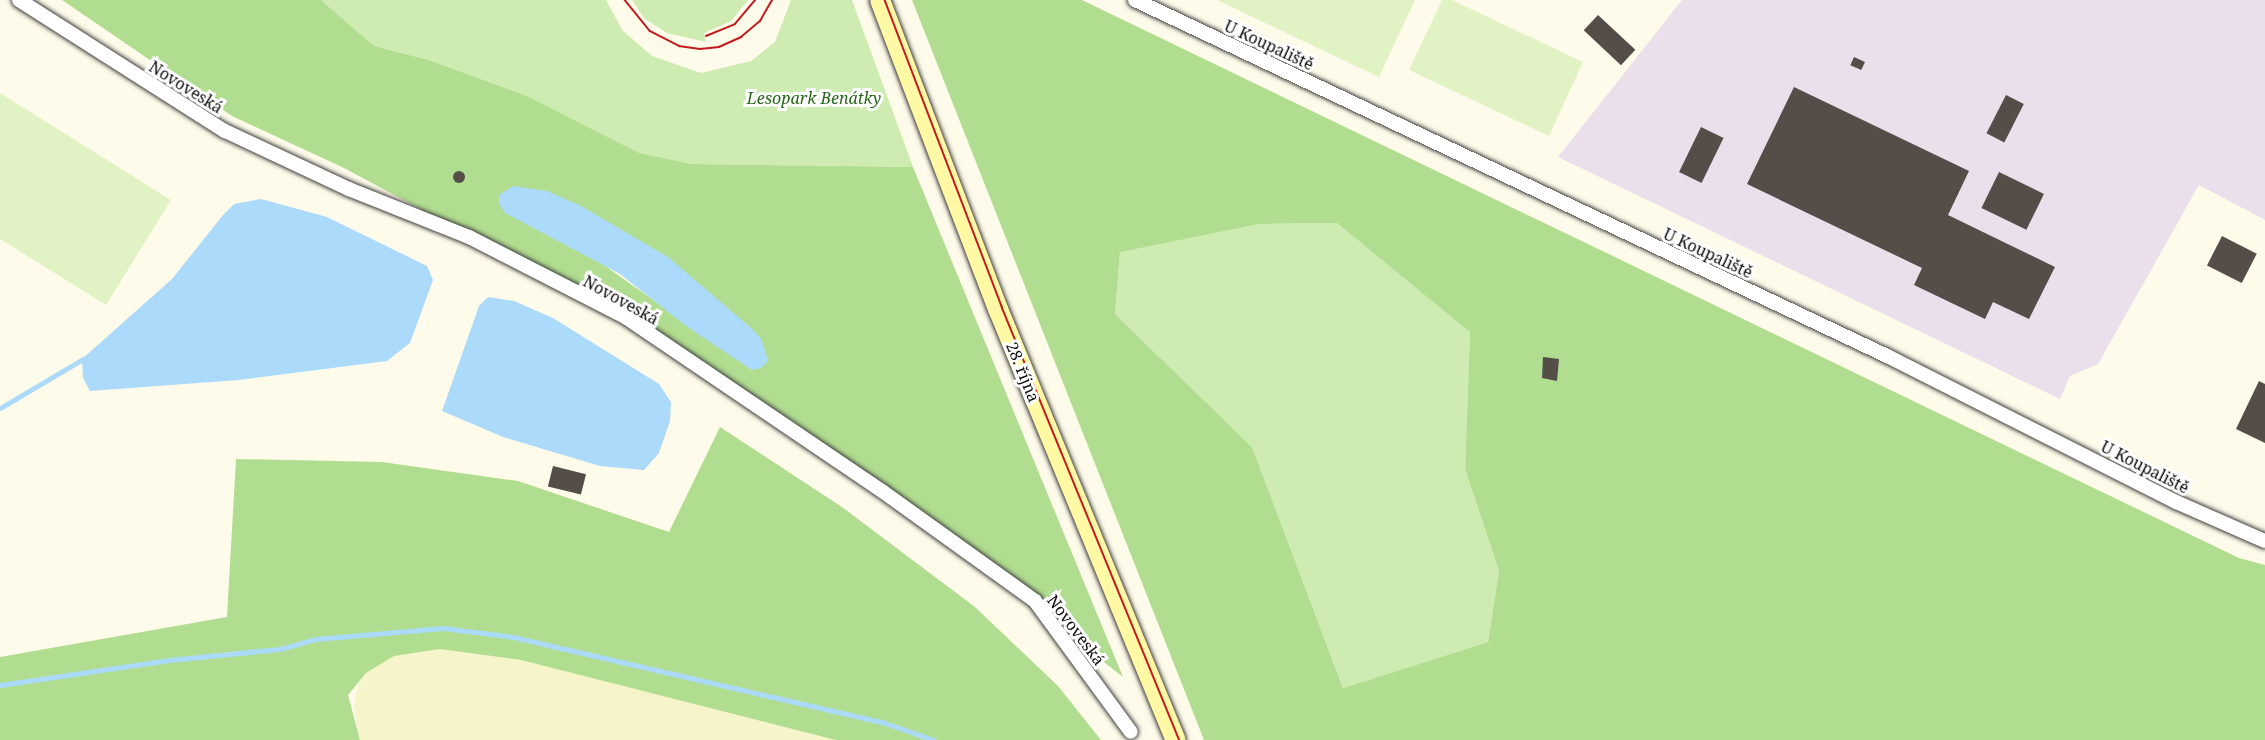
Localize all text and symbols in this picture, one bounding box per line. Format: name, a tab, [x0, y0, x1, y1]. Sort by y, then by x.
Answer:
street label: U Koupaliště	[1221, 16, 1317, 74]
street label: Novoveská	[146, 57, 226, 117]
park label: Lesopark Benátky	[747, 88, 881, 108]
street label: U Koupaliště	[1660, 224, 1756, 282]
street label: Novoveská	[580, 271, 662, 329]
street label: 28. října	[1002, 339, 1044, 405]
street label: U Koupaliště	[2098, 437, 2192, 497]
street label: Novoveská	[1043, 591, 1109, 669]

